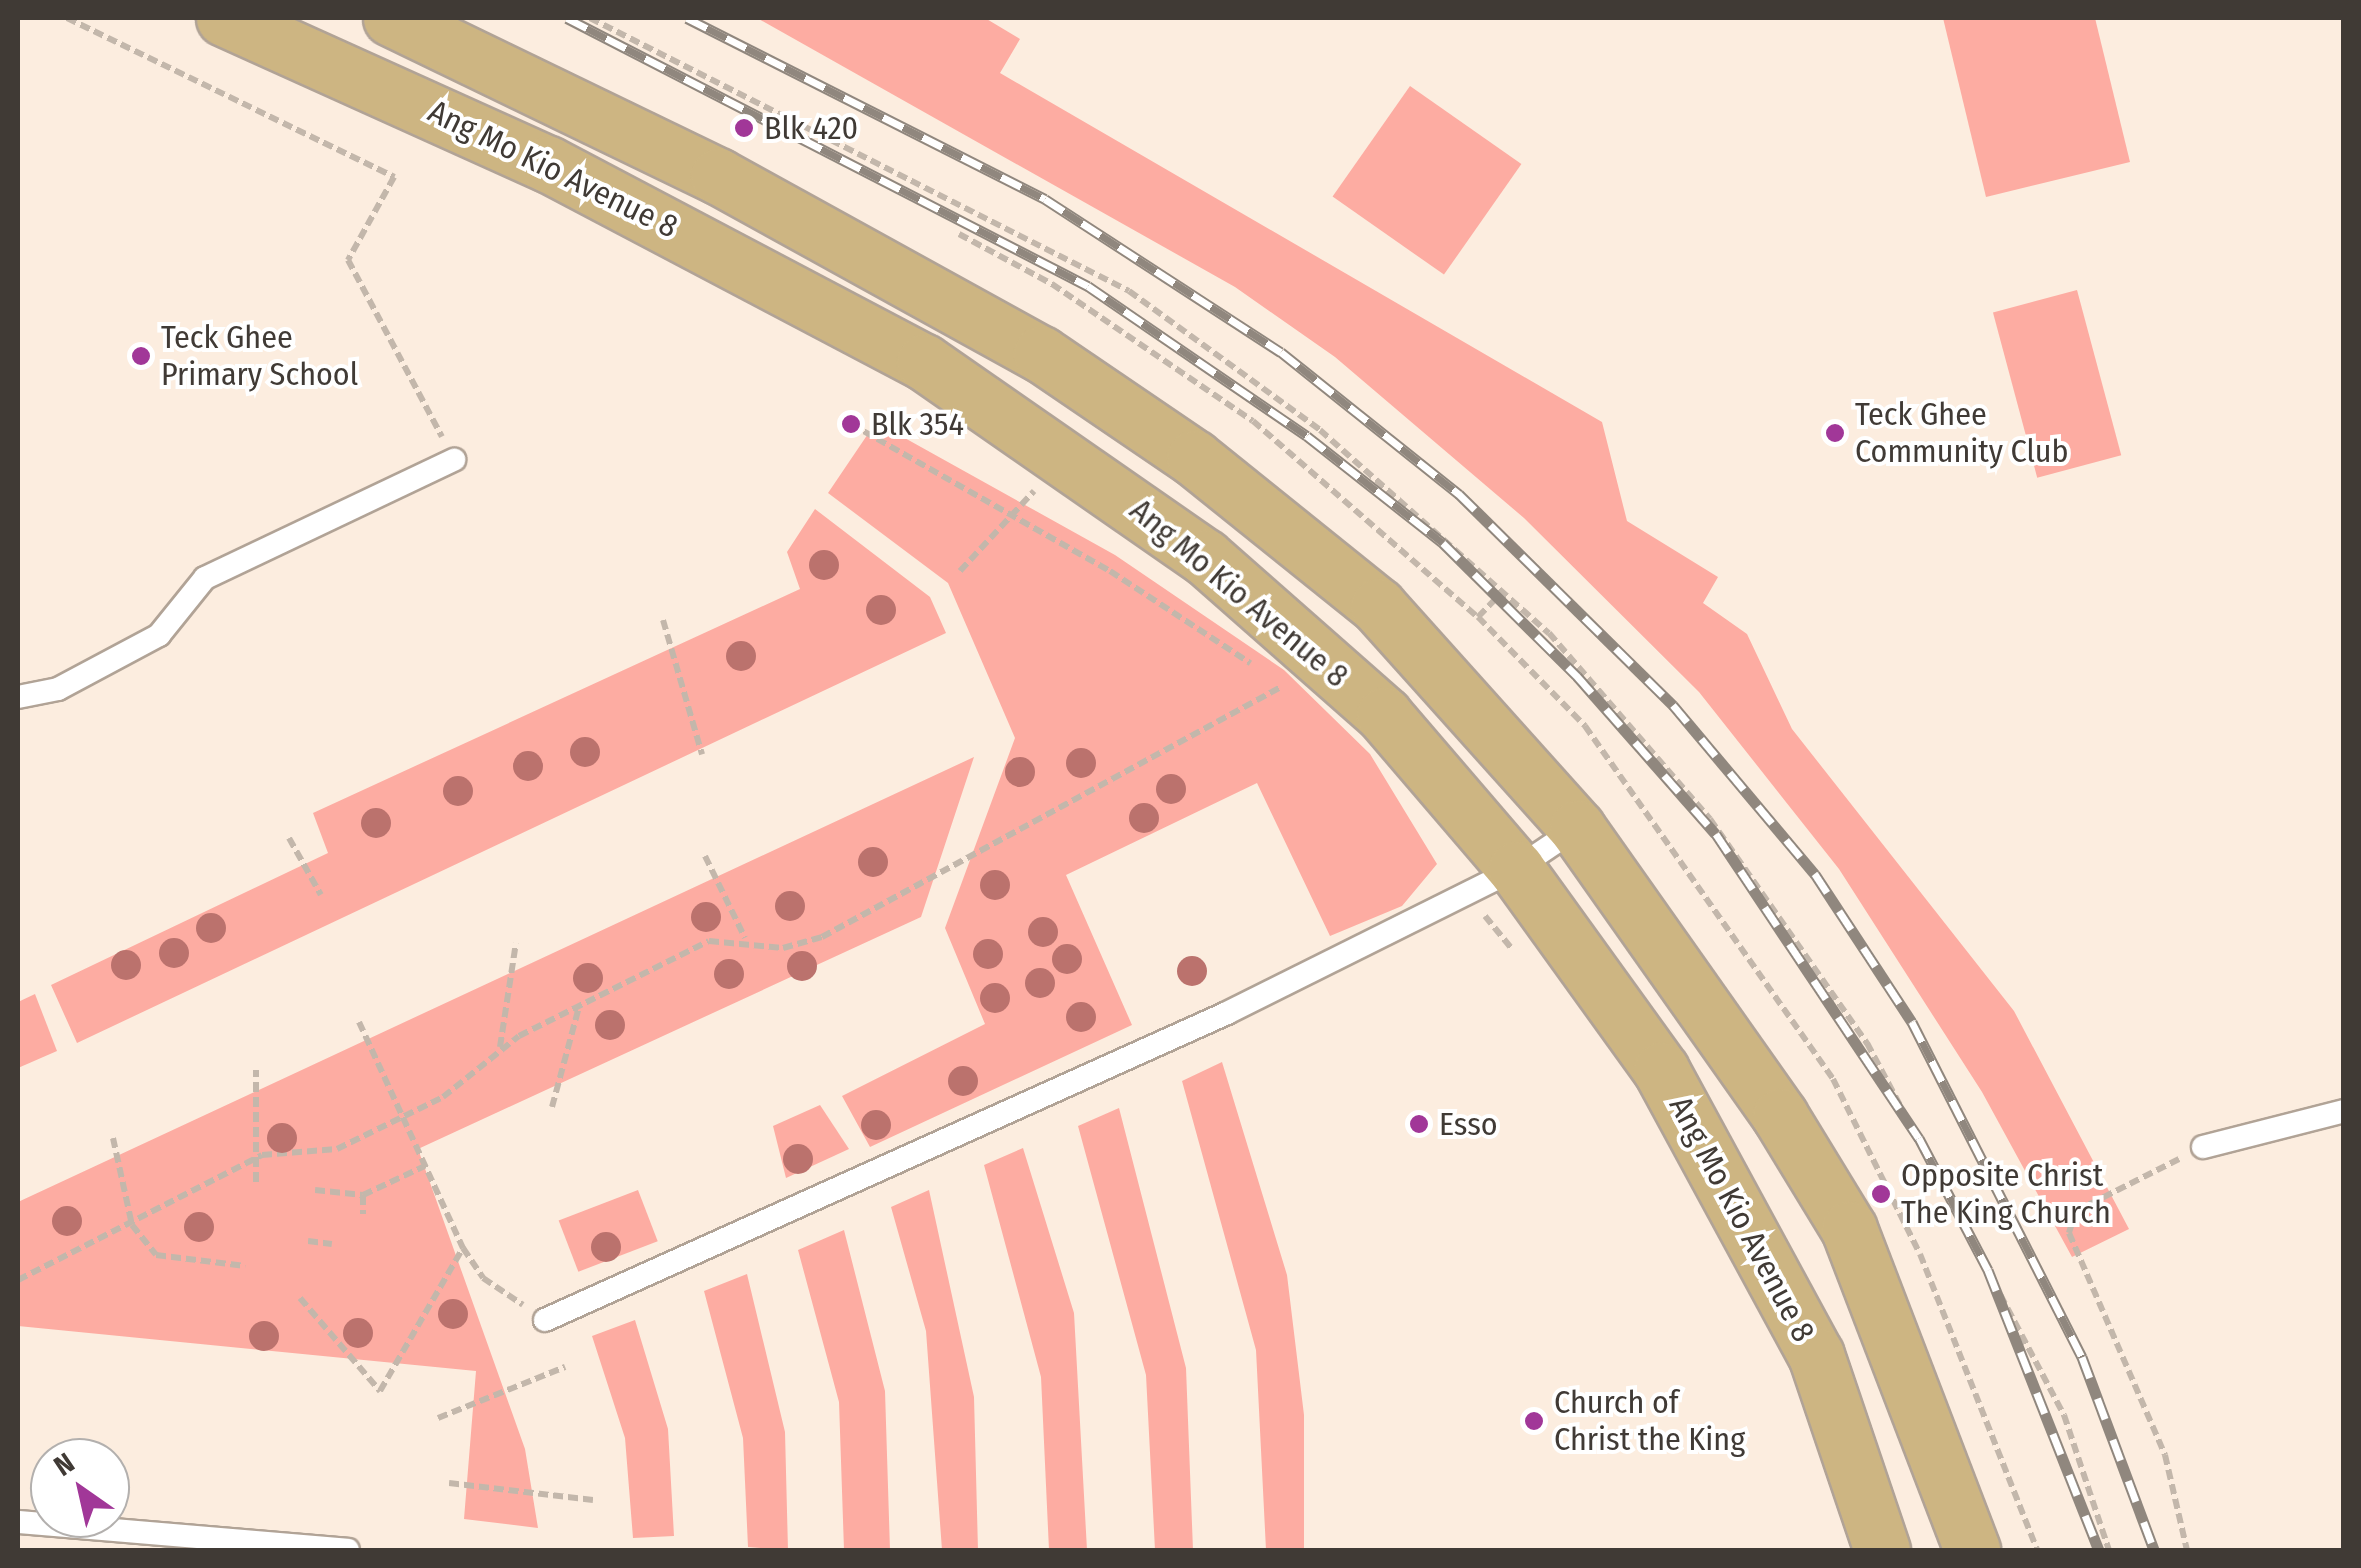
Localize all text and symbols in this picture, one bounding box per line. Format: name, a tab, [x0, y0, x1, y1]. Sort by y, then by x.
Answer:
street label: Ang Mo Kio Avenue 8	[422, 92, 684, 246]
place label: Blk 420	[764, 109, 858, 147]
marker: Blk 420	[733, 117, 755, 139]
place label: Teck Ghee Primary School	[161, 319, 358, 394]
marker: Teck Ghee Primary School	[130, 345, 152, 367]
place label: Teck Ghee Community Club	[1855, 396, 2069, 471]
place label: Blk 354	[871, 405, 964, 443]
marker: Blk 354	[840, 413, 862, 435]
marker: Teck Ghee Community Club	[1824, 422, 1846, 444]
street label: Ang Mo Kio Avenue 8	[1122, 491, 1356, 695]
street label: Ang Mo Kio Avenue 8	[1661, 1090, 1823, 1348]
place label: Esso	[1439, 1105, 1498, 1143]
marker: Esso	[1408, 1113, 1430, 1135]
place label: Opposite Christ The King Church	[1901, 1157, 2111, 1232]
marker: Opposite Christ The King Church	[1870, 1183, 1892, 1205]
place label: Church of Christ the King	[1554, 1384, 1745, 1459]
marker: Church of Christ the King	[1523, 1410, 1545, 1432]
north arrow	[30, 1438, 130, 1538]
text: N	[48, 1446, 80, 1483]

